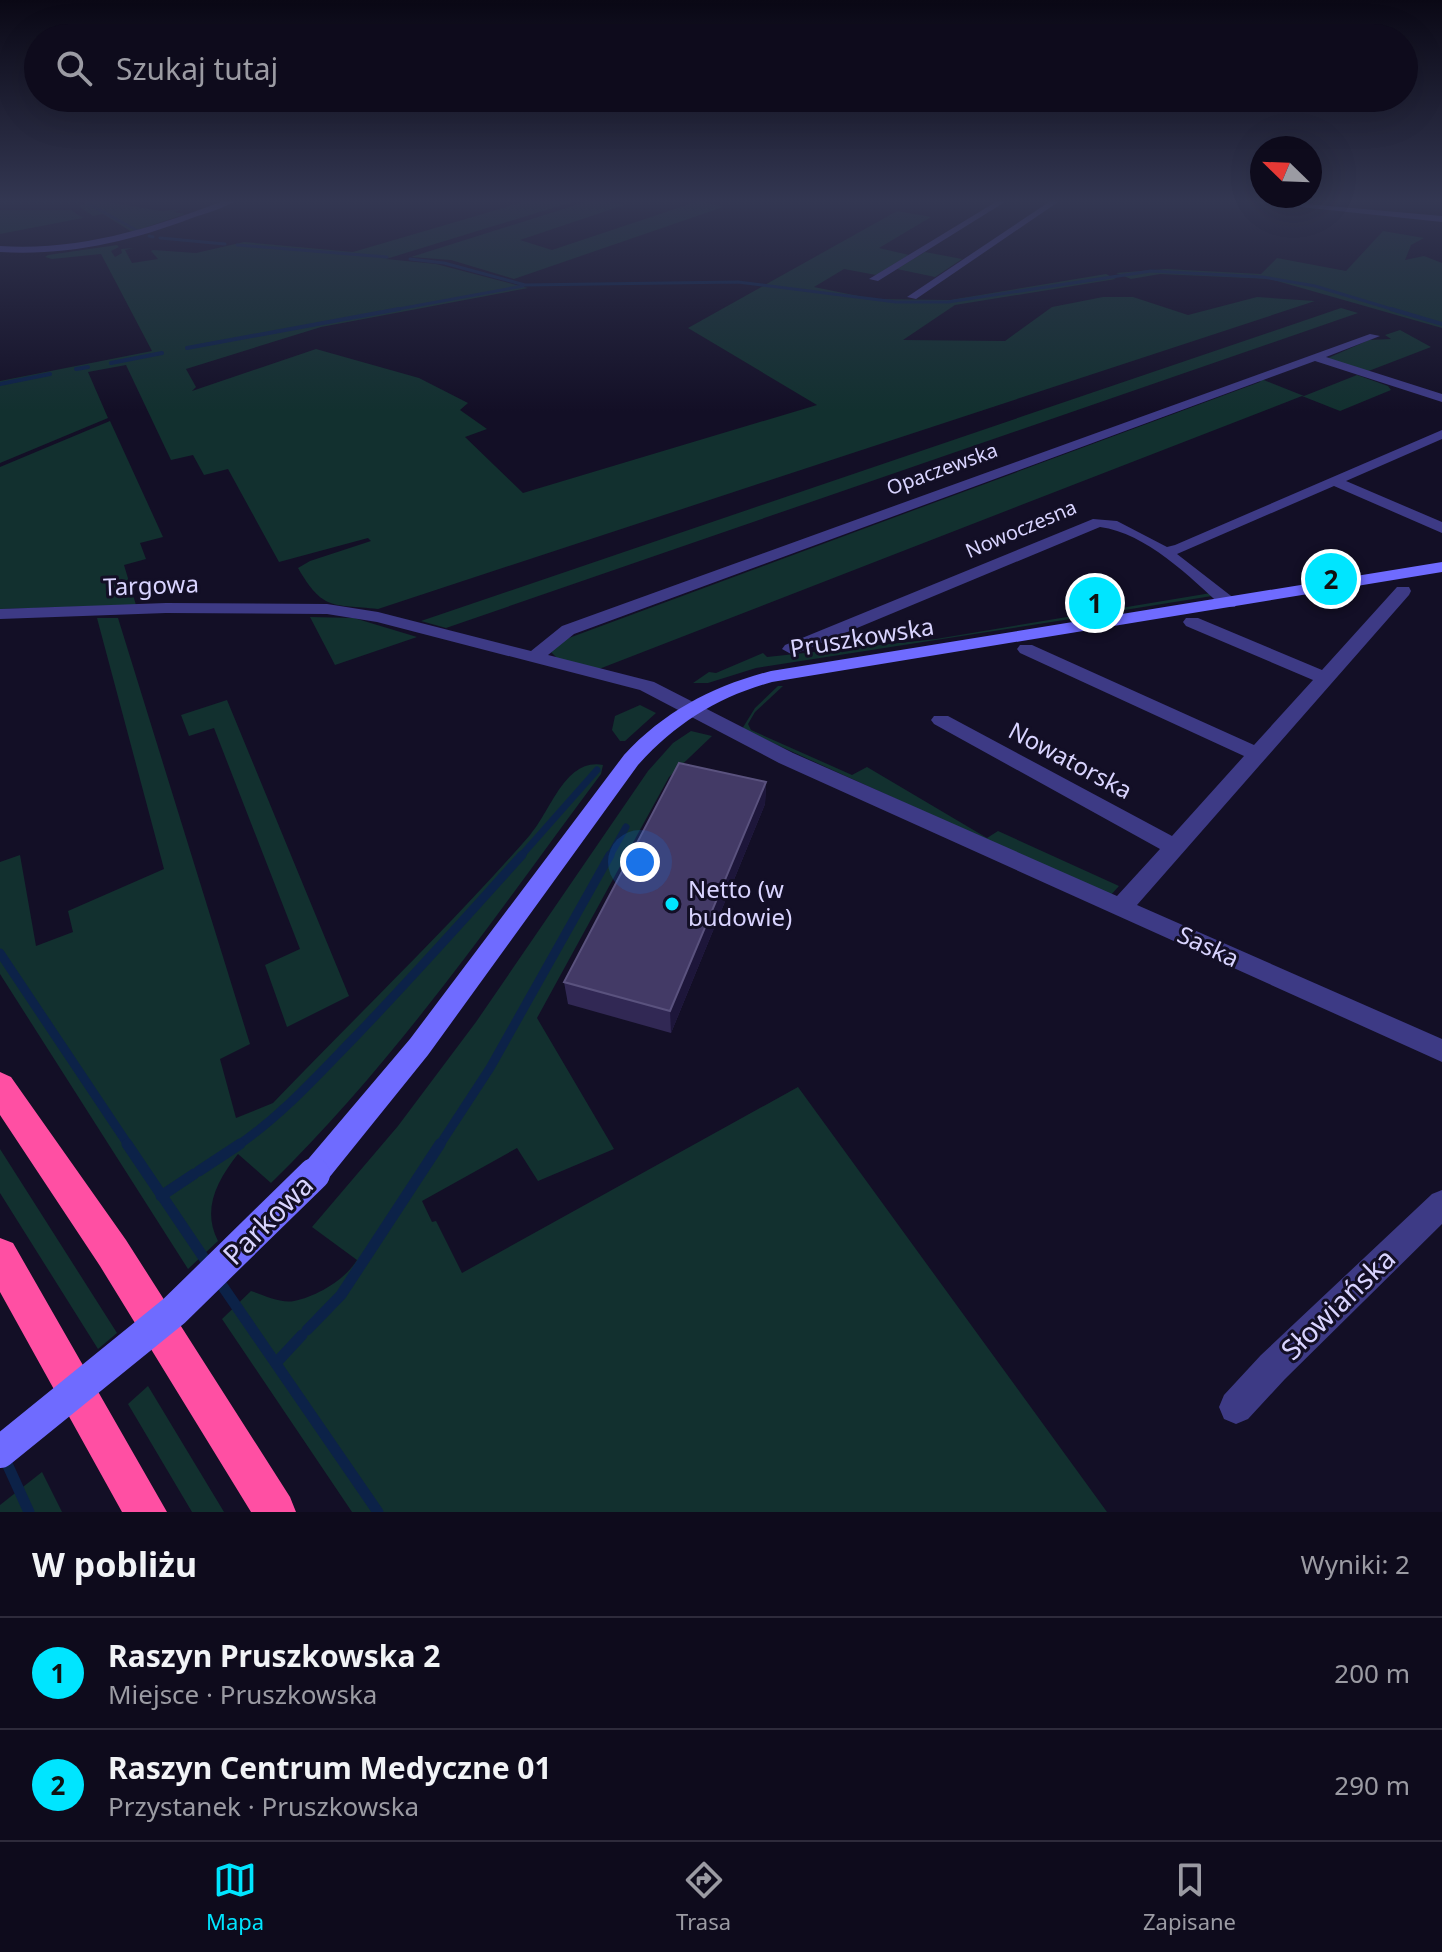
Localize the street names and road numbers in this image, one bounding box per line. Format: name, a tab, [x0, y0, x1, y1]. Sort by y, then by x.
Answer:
street label: Opaczewska	[883, 436, 1001, 501]
street label: Nowoczesna	[961, 493, 1080, 564]
street label: Targowa	[103, 566, 199, 603]
street label: Pruszkowska	[787, 609, 936, 664]
street label: Nowatorska	[1003, 713, 1138, 806]
street label: Saska	[1172, 917, 1245, 974]
street label: Parkowa	[214, 1166, 321, 1273]
street label: Słowiańska	[1272, 1239, 1403, 1367]

